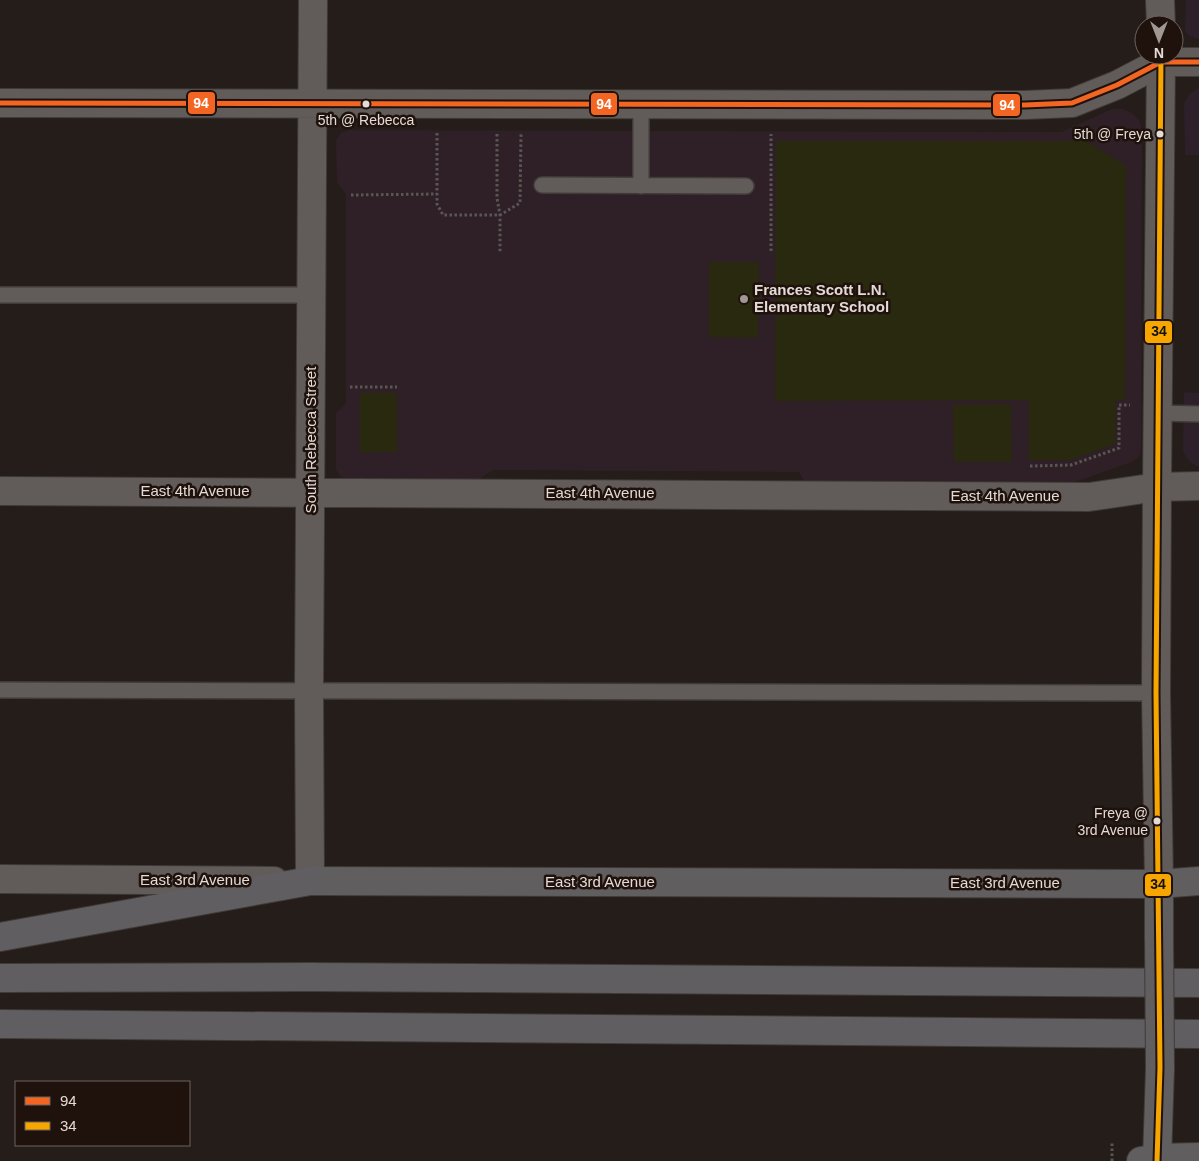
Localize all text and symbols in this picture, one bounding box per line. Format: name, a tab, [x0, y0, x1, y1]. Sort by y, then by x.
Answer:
north arrow	[1134, 15, 1184, 65]
text: N	[1154, 45, 1164, 61]
line badge: 94	[187, 91, 216, 115]
line badge: 94	[590, 92, 618, 116]
line badge: 94	[992, 93, 1021, 117]
text: 94	[193, 95, 209, 111]
text: 94	[596, 96, 612, 112]
text: 94	[999, 97, 1015, 113]
marker: 5th @ Rebecca	[361, 99, 371, 109]
place label: 5th @ Rebecca	[318, 112, 415, 128]
place label: 5th @ Freya	[1074, 126, 1151, 142]
marker: 5th @ Freya	[1155, 129, 1165, 139]
place label: Frances Scott L.N. Elementary School	[754, 281, 889, 315]
marker: Frances Scott L.N. Elementary School	[738, 293, 750, 305]
line badge: 34	[1144, 320, 1173, 344]
text: 34	[1151, 323, 1167, 339]
street label: South Rebecca Street	[302, 366, 319, 513]
street label: East 4th Avenue	[141, 482, 249, 499]
street label: East 4th Avenue	[546, 484, 654, 501]
street label: East 4th Avenue	[951, 487, 1059, 504]
place label: Freya @ 3rd Avenue	[1077, 805, 1148, 838]
marker: Freya @ 3rd Avenue	[1152, 816, 1162, 826]
street label: East 3rd Avenue	[140, 871, 250, 888]
street label: East 3rd Avenue	[545, 873, 655, 890]
line badge: 34	[1144, 873, 1172, 897]
street label: East 3rd Avenue	[950, 874, 1060, 891]
text: 34	[1150, 876, 1166, 892]
legend	[15, 1081, 190, 1146]
text: 94	[60, 1092, 77, 1109]
text: 34	[60, 1117, 77, 1134]

